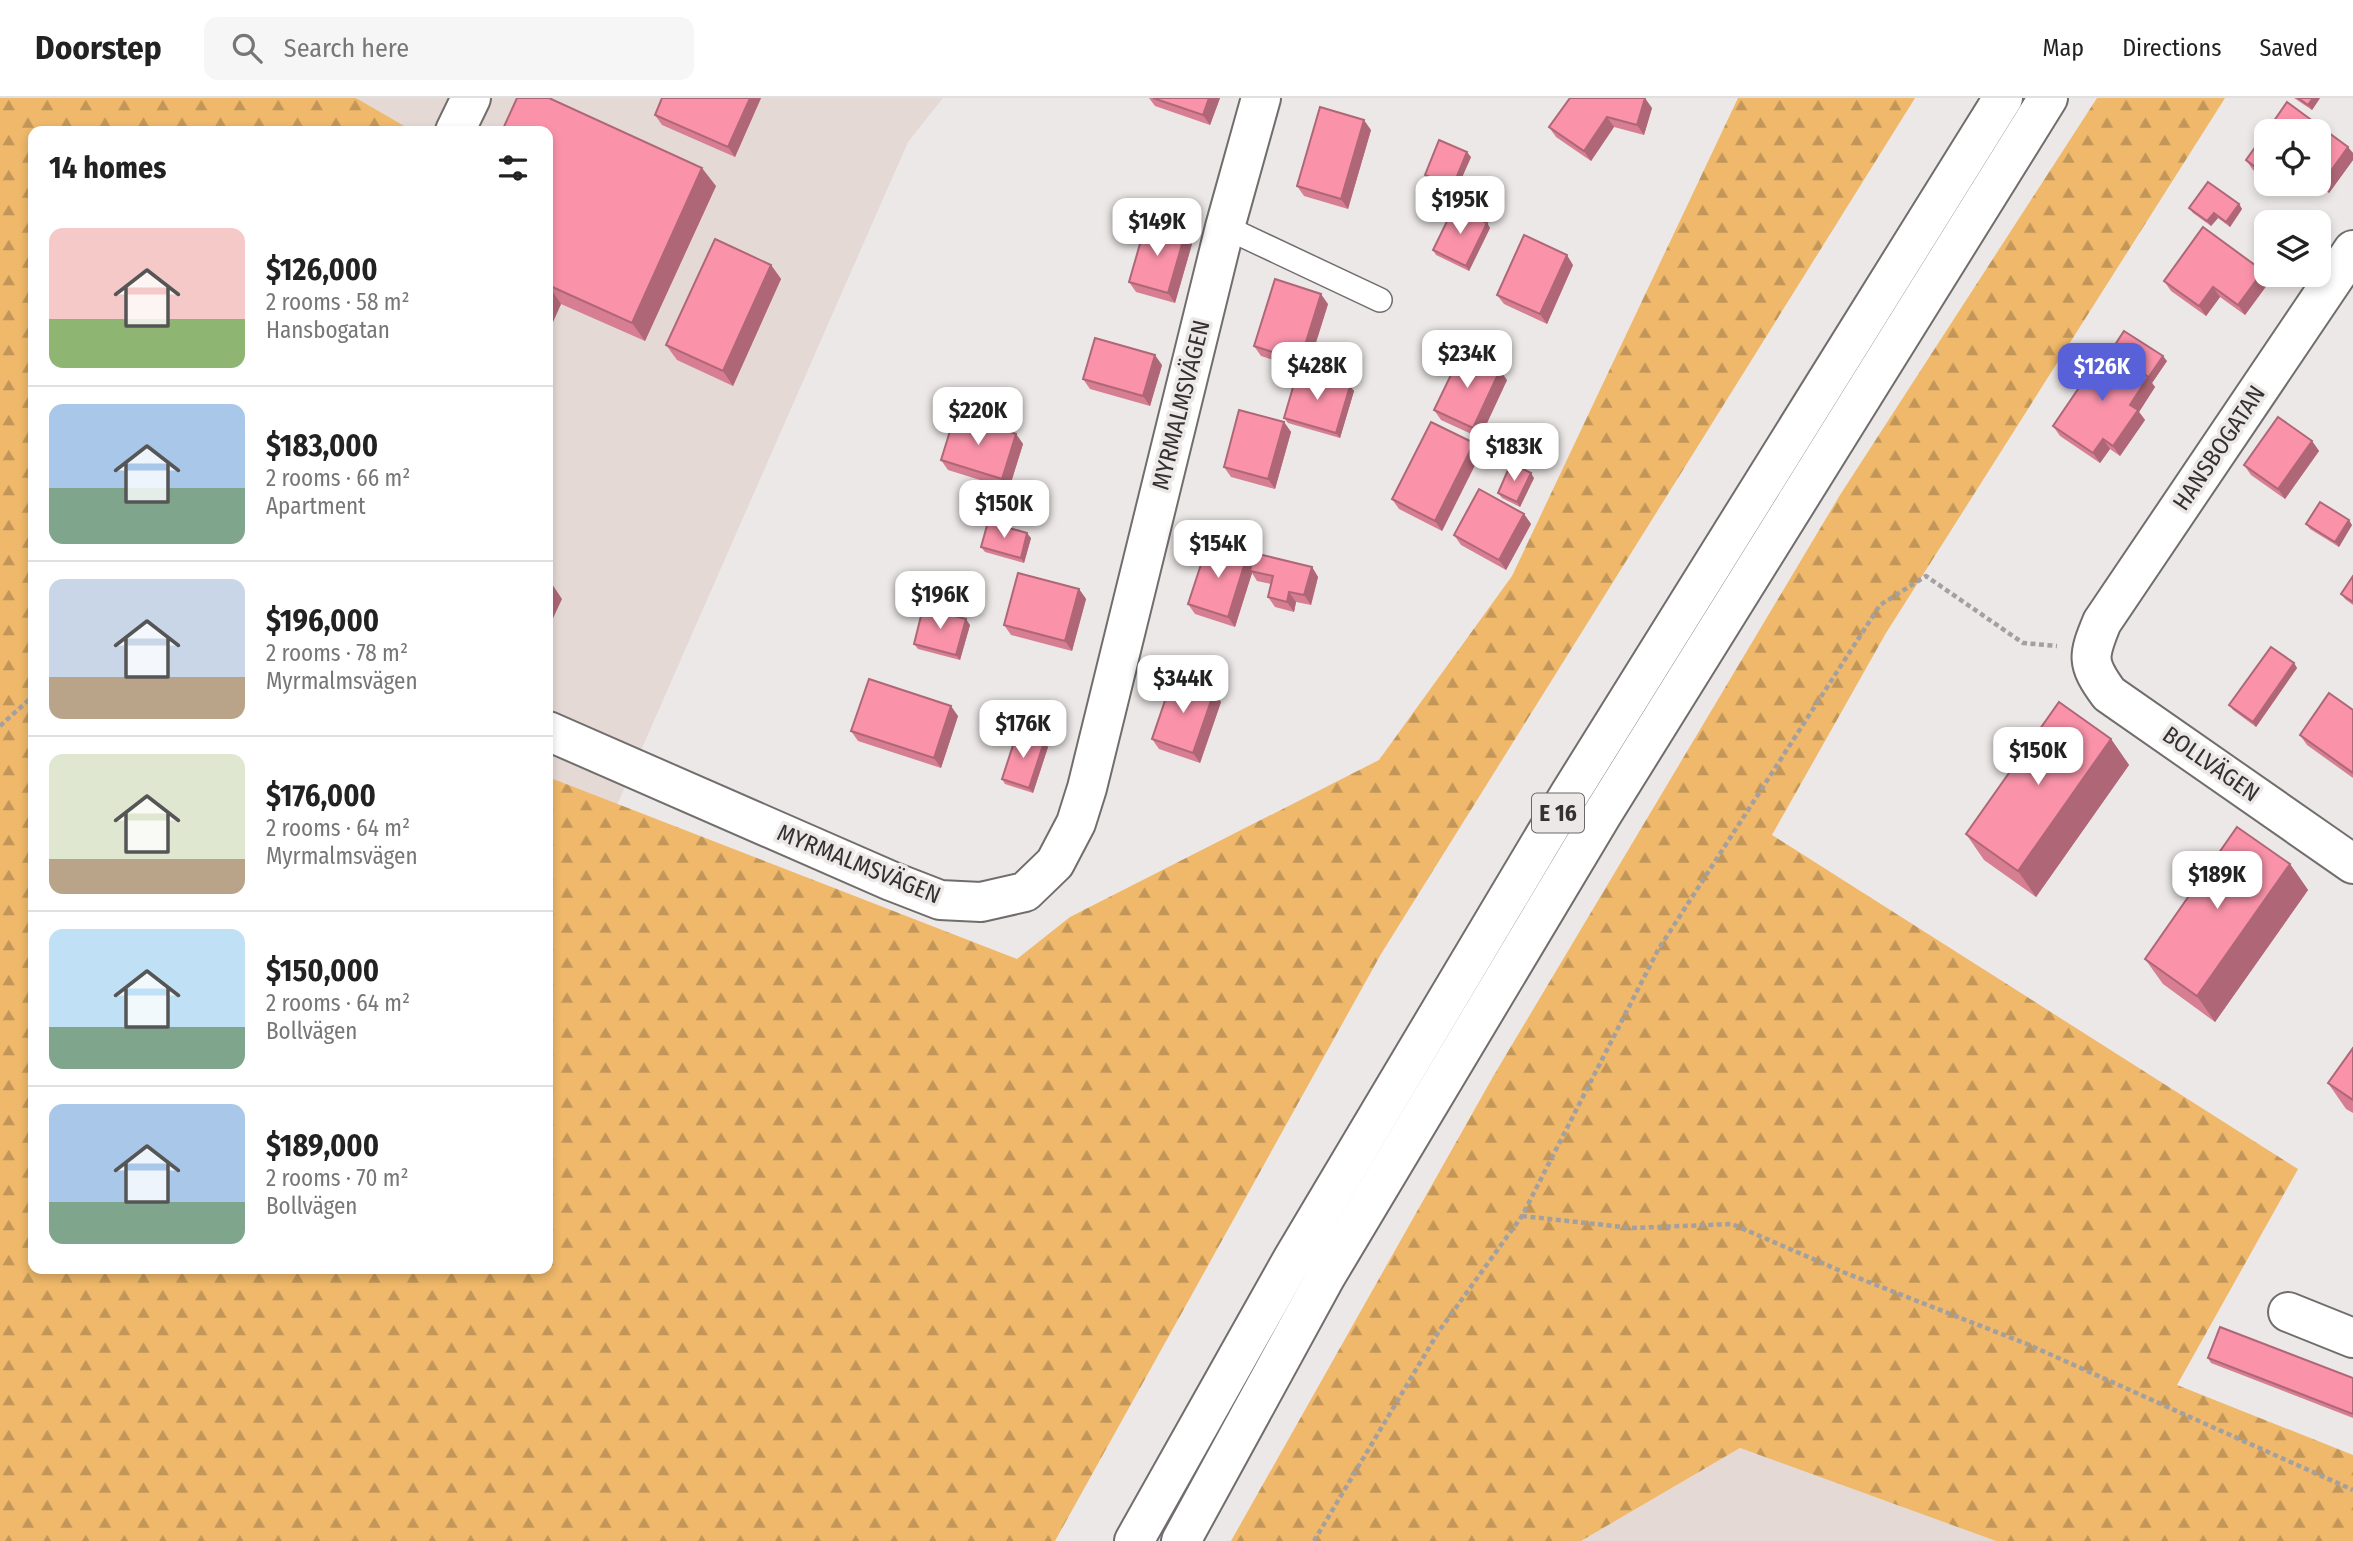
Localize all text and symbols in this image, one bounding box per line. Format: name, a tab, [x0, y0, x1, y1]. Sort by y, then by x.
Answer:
search box	[204, 17, 694, 80]
text: Doorstep	[35, 28, 162, 68]
icon: search	[228, 29, 266, 67]
text: Search here	[284, 33, 409, 64]
text: Map	[2043, 34, 2084, 62]
text: Directions	[2122, 34, 2221, 62]
text: Saved	[2259, 34, 2318, 62]
map controls	[2254, 119, 2331, 287]
button: locate	[2254, 119, 2331, 196]
icon: filters	[494, 149, 532, 187]
text: 14 homes	[49, 150, 166, 186]
pin: $195K	[1411, 176, 1509, 236]
text: $195K	[1432, 185, 1488, 213]
pin: $149K	[1108, 198, 1206, 258]
text: $149K	[1128, 207, 1186, 235]
button: layers	[2254, 210, 2331, 287]
text: $126,000	[266, 252, 378, 288]
icon: home	[105, 256, 189, 340]
text: 2 rooms · 58 m²	[266, 288, 410, 316]
text: Hansbogatan	[266, 316, 390, 344]
street label: MYRMALMSVÄGEN	[1146, 317, 1216, 493]
pin: $234K	[1418, 330, 1516, 390]
text: $234K	[1438, 339, 1496, 367]
pin: $428K	[1268, 342, 1366, 402]
pin: $126K	[2053, 344, 2151, 403]
text: $428K	[1287, 351, 1347, 379]
text: $126K	[2074, 352, 2130, 380]
street label: HANSBOGATAN	[2167, 380, 2271, 516]
pin: $220K	[929, 388, 1027, 447]
text: $220K	[949, 396, 1007, 424]
pin: $183K	[1465, 424, 1563, 483]
text: $183,000	[266, 428, 378, 464]
icon: home	[105, 432, 189, 516]
text: $183K	[1486, 432, 1542, 460]
text: 2 rooms · 66 m²	[266, 464, 410, 492]
pin: $150K	[955, 480, 1053, 540]
text: $150K	[975, 489, 1033, 517]
text: Apartment	[266, 492, 366, 520]
pin: $154K	[1169, 520, 1267, 580]
text: $154K	[1190, 529, 1246, 557]
pin: $196K	[891, 572, 989, 631]
text: $196K	[911, 580, 969, 608]
text: $196,000	[266, 603, 379, 639]
icon: home	[105, 607, 189, 691]
text: 2 rooms · 78 m²	[266, 639, 408, 667]
pin: $344K	[1134, 656, 1232, 715]
text: $344K	[1153, 664, 1213, 692]
text: Myrmalmsvägen	[266, 667, 418, 695]
pin: $176K	[974, 700, 1072, 760]
text: $176K	[995, 709, 1051, 737]
street label: BOLLVÄGEN	[2157, 721, 2265, 807]
pin: $150K	[1989, 728, 2087, 787]
text: $150K	[2009, 736, 2067, 764]
text: $176,000	[266, 778, 376, 814]
icon: home	[105, 782, 189, 866]
road number: E 16	[1532, 793, 1584, 832]
text: 2 rooms · 64 m²	[266, 814, 410, 842]
street label: MYRMALMSVÄGEN	[773, 818, 945, 910]
text: Myrmalmsvägen	[266, 842, 418, 870]
pin: $189K	[2168, 852, 2266, 911]
text: $189K	[2188, 860, 2246, 888]
text: $150,000	[266, 953, 379, 989]
icon: home	[105, 957, 189, 1041]
text: 2 rooms · 64 m²	[266, 989, 410, 1017]
text: Bollvägen	[266, 1017, 357, 1045]
text: $189,000	[266, 1128, 379, 1164]
icon: home	[105, 1132, 189, 1216]
text: 2 rooms · 70 m²	[266, 1164, 409, 1192]
text: Bollvägen	[266, 1192, 357, 1220]

